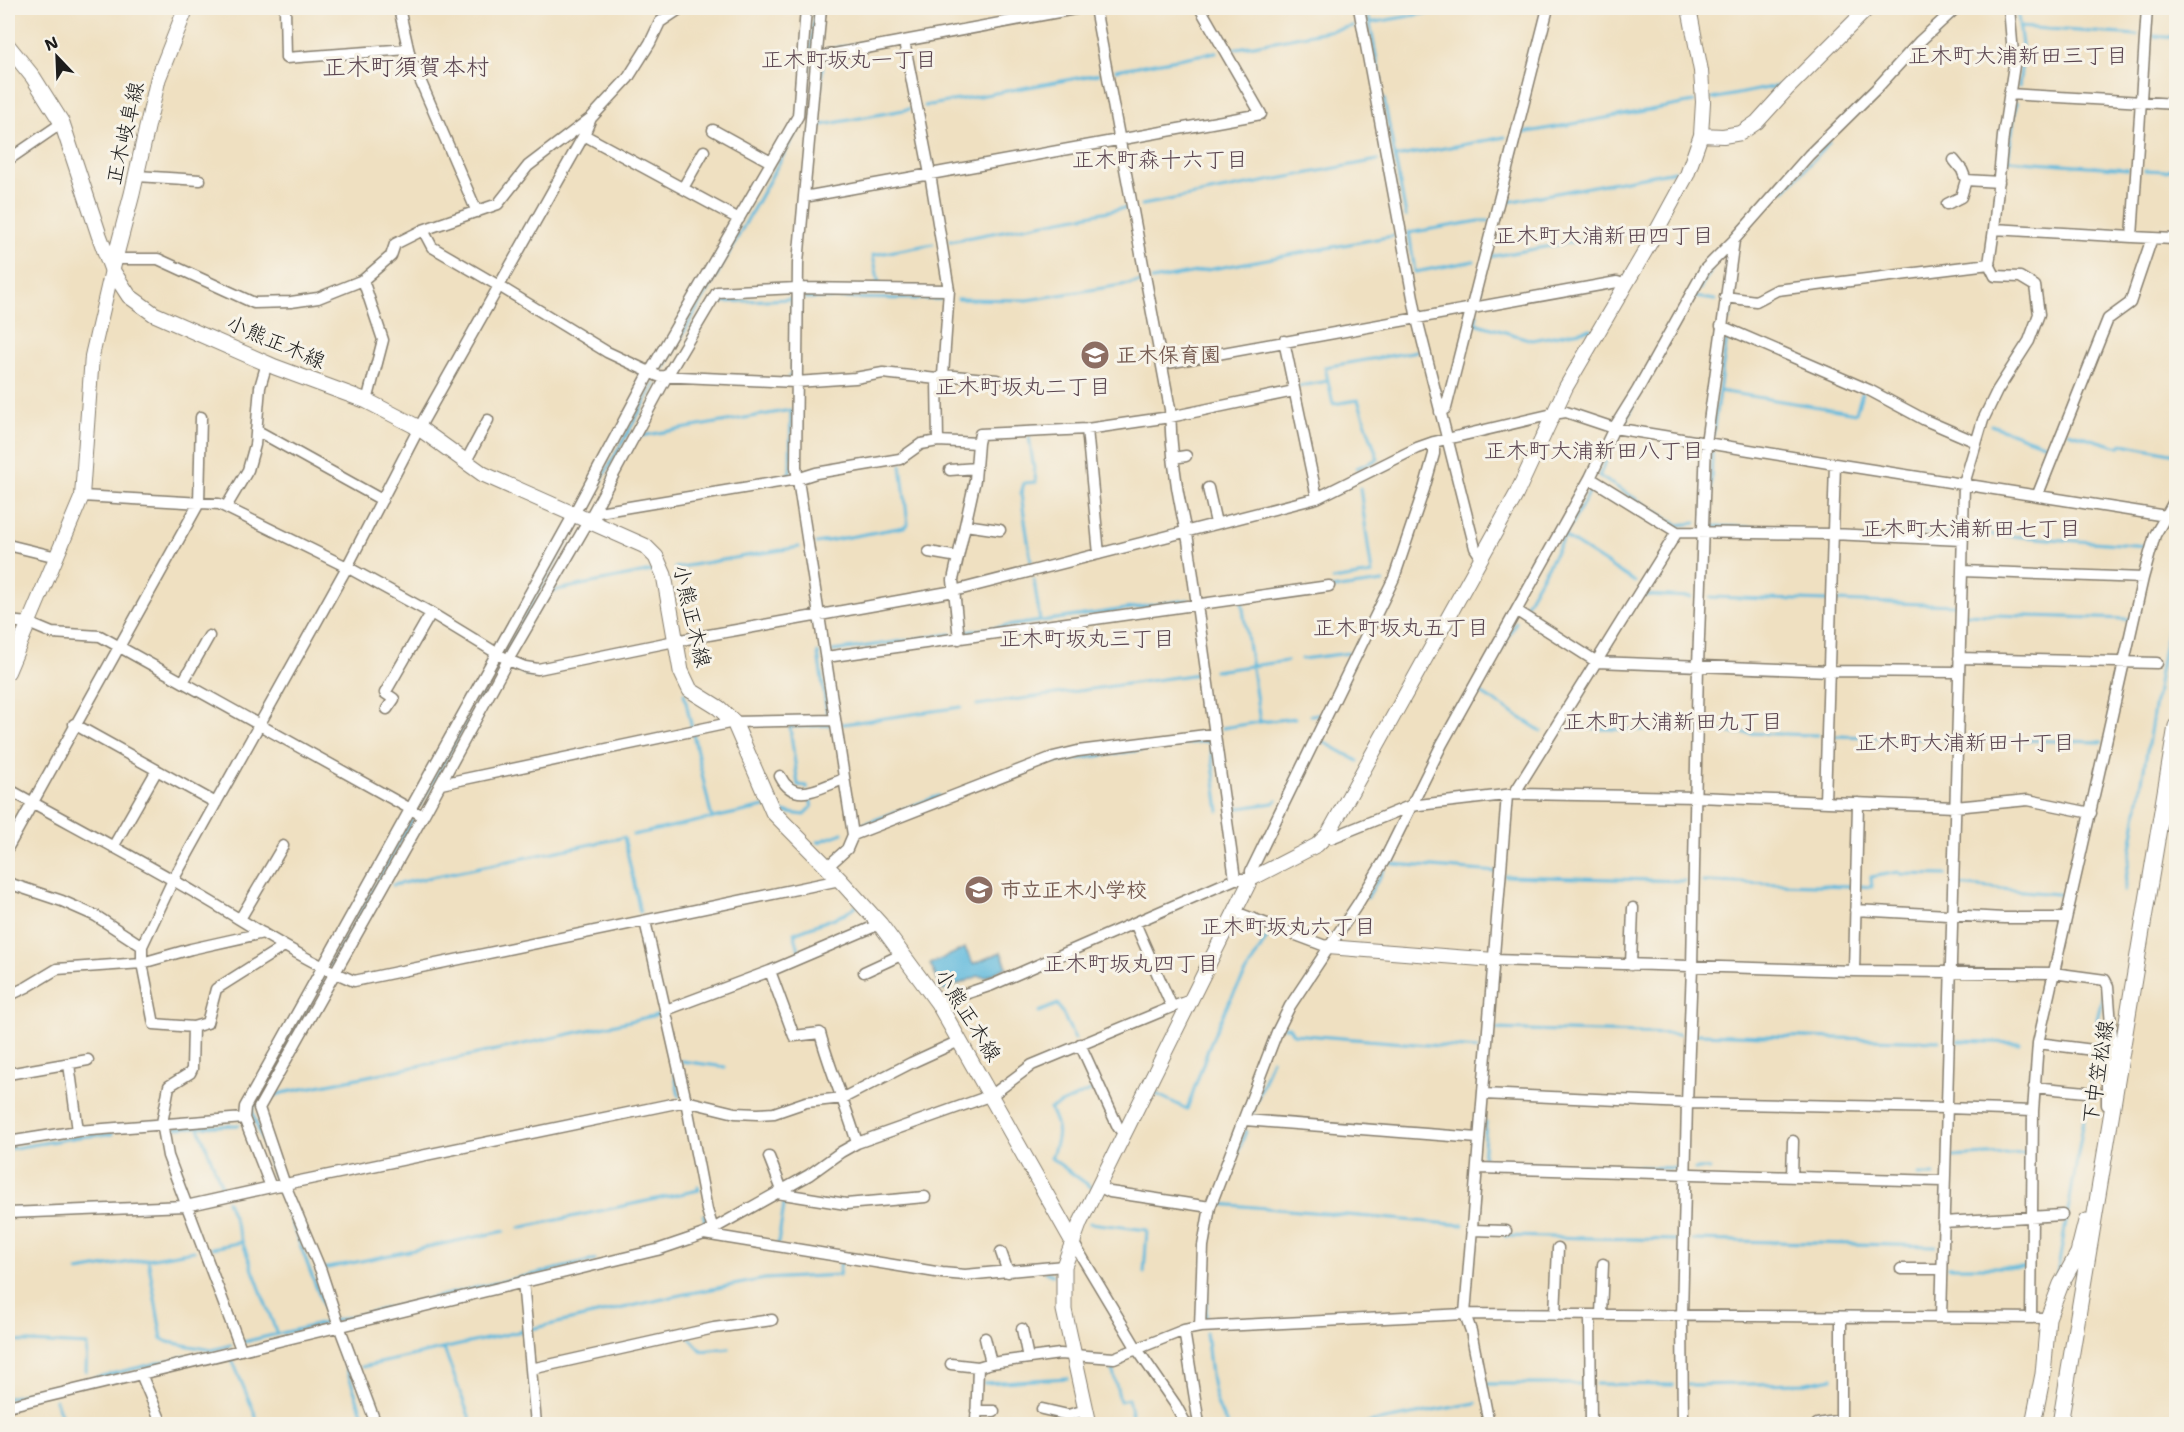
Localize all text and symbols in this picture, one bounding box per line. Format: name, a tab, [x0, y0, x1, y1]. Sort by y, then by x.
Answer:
north arrow	[27, 27, 87, 87]
text: N	[41, 32, 61, 56]
district label: 正木町大浦新田三丁目	[1908, 41, 2128, 70]
district label: 正木町坂丸一丁目	[761, 45, 937, 74]
district label: 正木町須賀本村	[322, 51, 490, 83]
street label: 正木岐阜線	[100, 79, 150, 187]
district label: 正木町森十六丁目	[1072, 145, 1248, 174]
district label: 正木町大浦新田四丁目	[1494, 221, 1714, 250]
street label: 小熊正木線	[222, 309, 330, 375]
school or university icon: 正木保育園	[1079, 339, 1111, 371]
place label: 正木保育園	[1116, 341, 1221, 369]
district label: 正木町坂丸二丁目	[935, 372, 1111, 401]
district label: 正木町大浦新田八丁目	[1484, 436, 1704, 465]
district label: 正木町大浦新田七丁目	[1861, 514, 2081, 543]
street label: 小熊正木線	[667, 562, 717, 670]
district label: 正木町坂丸五丁目	[1313, 613, 1489, 642]
district label: 正木町坂丸三丁目	[999, 624, 1175, 653]
district label: 正木町大浦新田九丁目	[1563, 707, 1783, 736]
district label: 正木町大浦新田十丁目	[1855, 728, 2075, 757]
school or university icon: 市立正木小学校	[963, 874, 995, 906]
place label: 市立正木小学校	[1000, 876, 1147, 904]
district label: 正木町坂丸六丁目	[1200, 912, 1376, 941]
district label: 正木町坂丸四丁目	[1043, 949, 1219, 978]
street label: 小熊正木線	[928, 963, 1008, 1067]
street label: 下中笠松線	[2076, 1018, 2120, 1126]

